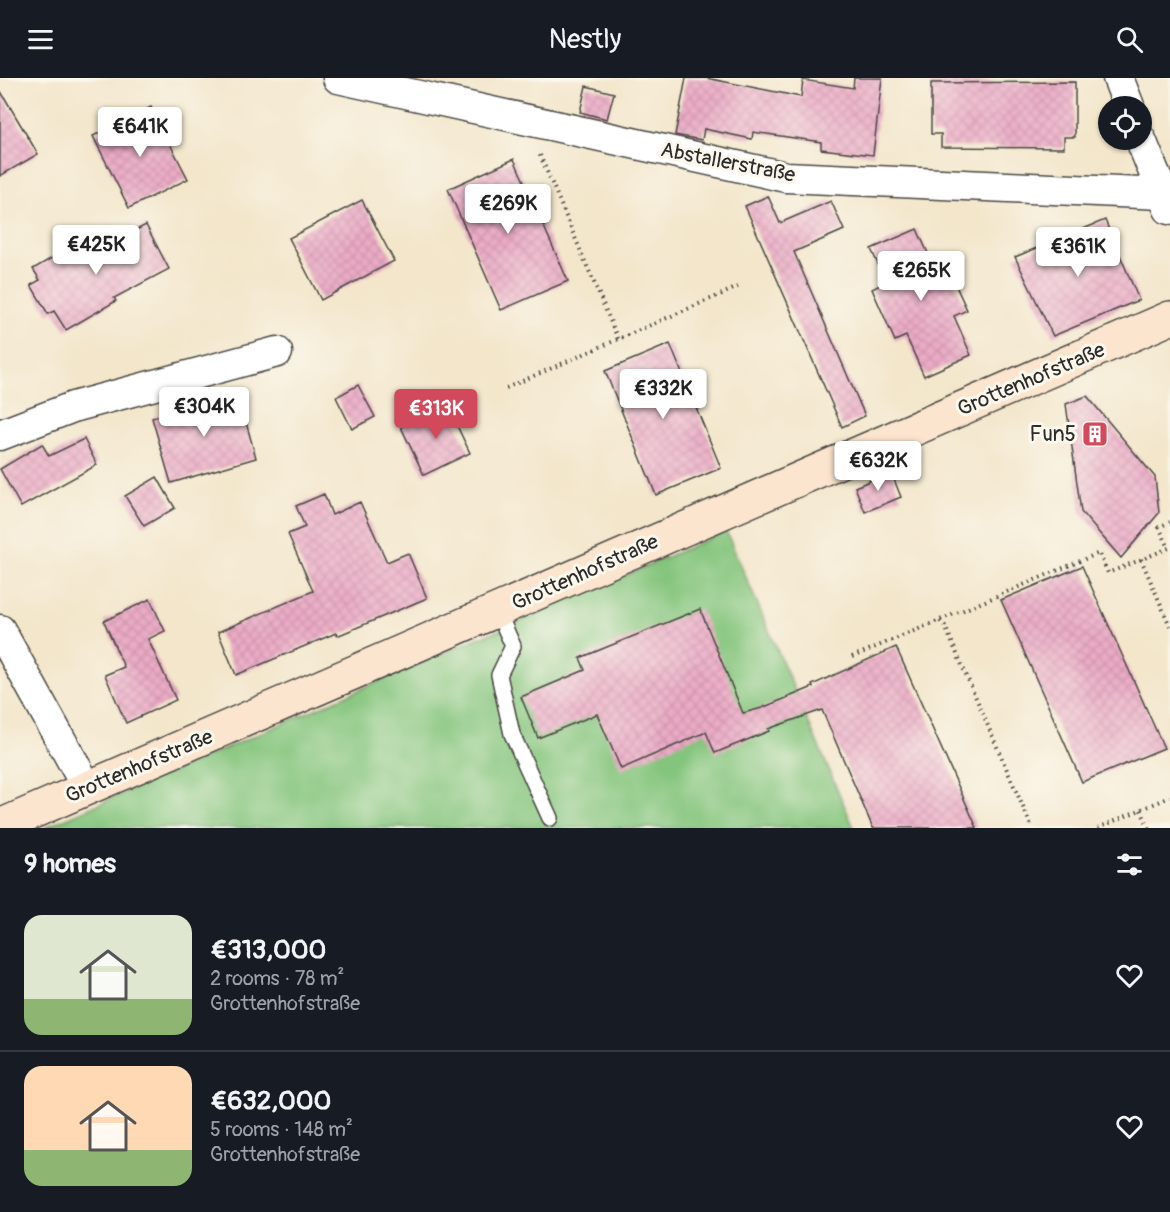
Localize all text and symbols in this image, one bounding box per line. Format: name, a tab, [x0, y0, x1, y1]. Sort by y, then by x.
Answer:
icon: menu	[24, 23, 57, 56]
text: Nestly	[549, 23, 621, 56]
icon: search	[1113, 23, 1146, 56]
map controls	[1098, 96, 1152, 150]
button: locate	[1098, 96, 1152, 150]
pin: €641K	[98, 107, 182, 158]
text: €641K	[112, 114, 168, 139]
street label: Abstallerstraße	[658, 136, 798, 189]
pin: €269K	[466, 184, 550, 235]
text: €269K	[479, 191, 537, 216]
pin: €425K	[54, 225, 138, 276]
pin: €361K	[1036, 227, 1120, 278]
text: €425K	[67, 232, 125, 257]
text: €361K	[1050, 234, 1106, 259]
pin: €265K	[879, 251, 963, 302]
text: €265K	[892, 258, 950, 283]
street label: Grottenhofstraße	[953, 336, 1110, 423]
pin: €332K	[621, 369, 705, 420]
text: €332K	[634, 376, 692, 401]
pin: €304K	[162, 387, 246, 438]
pin: €313K	[394, 389, 478, 440]
text: €304K	[173, 394, 235, 419]
text: €313K	[408, 396, 464, 421]
building icon: Fun5	[1080, 419, 1110, 449]
place label: Fun5	[1030, 421, 1076, 448]
pin: €632K	[836, 441, 920, 492]
text: €632K	[848, 448, 908, 473]
street label: Grottenhofstraße	[508, 528, 663, 617]
street label: Grottenhofstraße	[61, 723, 218, 810]
text: 9 homes	[24, 848, 116, 880]
icon: filters	[1113, 848, 1146, 881]
text: €313,000	[210, 934, 326, 966]
icon: home	[72, 939, 144, 1011]
icon: heart	[1113, 959, 1146, 992]
text: 2 rooms · 78 m²	[210, 966, 344, 991]
text: Grottenhofstraße	[210, 991, 360, 1016]
text: €632,000	[210, 1085, 331, 1117]
icon: home	[72, 1090, 144, 1162]
icon: heart	[1113, 1110, 1146, 1143]
text: 5 rooms · 148 m²	[210, 1117, 353, 1142]
text: Grottenhofstraße	[210, 1142, 360, 1167]

